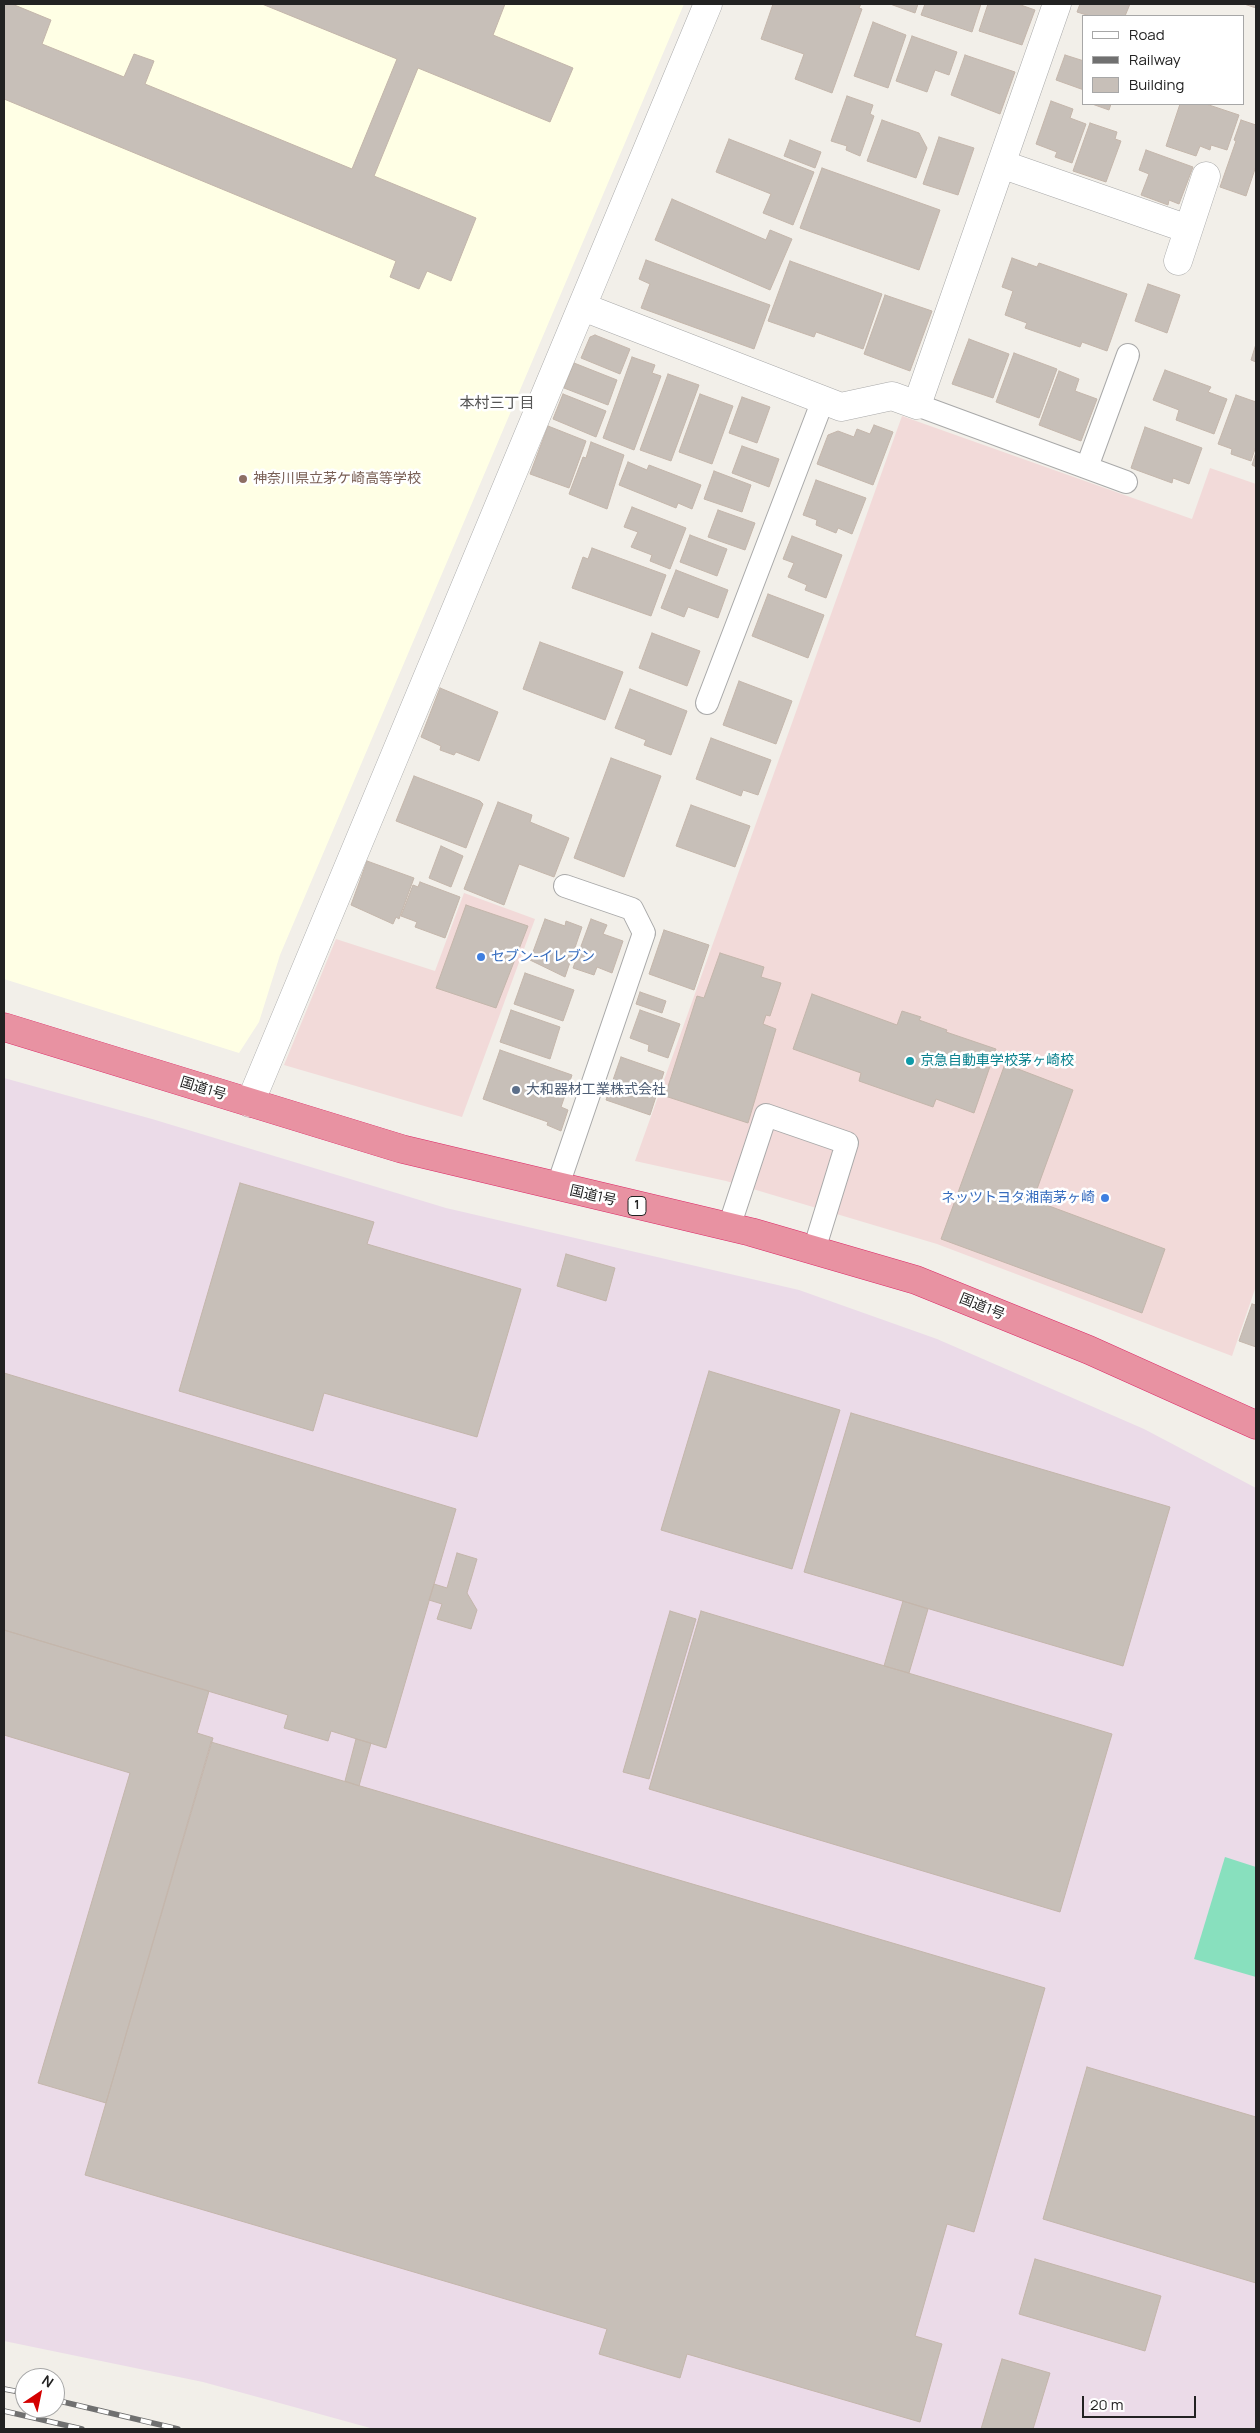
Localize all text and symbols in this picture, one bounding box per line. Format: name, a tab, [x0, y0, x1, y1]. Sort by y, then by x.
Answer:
legend	[1082, 15, 1245, 105]
text: Road	[1129, 24, 1165, 45]
text: Railway	[1129, 49, 1181, 70]
text: Building	[1129, 74, 1184, 95]
district label: 本村三丁目	[460, 395, 534, 413]
place label: 神奈川県立茅ケ崎高等学校	[253, 471, 421, 487]
marker: 神奈川県立茅ケ崎高等学校	[237, 473, 249, 485]
place label: セブン-イレブン	[491, 949, 595, 965]
marker: セブン-イレブン	[475, 951, 487, 963]
place label: 京急自動車学校茅ヶ崎校	[920, 1053, 1074, 1069]
marker: 京急自動車学校茅ヶ崎校	[904, 1055, 916, 1067]
street label: 国道1号	[178, 1074, 228, 1104]
place label: 大和器材工業株式会社	[526, 1082, 666, 1098]
marker: 大和器材工業株式会社	[510, 1084, 522, 1096]
street label: 国道1号	[568, 1182, 618, 1210]
place label: ネッツトヨタ湘南茅ヶ崎	[941, 1190, 1095, 1206]
marker: ネッツトヨタ湘南茅ヶ崎	[1099, 1192, 1111, 1204]
road number: 1	[628, 1196, 646, 1216]
street label: 国道1号	[957, 1290, 1007, 1324]
north arrow	[15, 2368, 65, 2418]
text: N	[39, 2370, 58, 2392]
scale bar	[1085, 2386, 1199, 2418]
text: 20 m	[1090, 2394, 1123, 2415]

